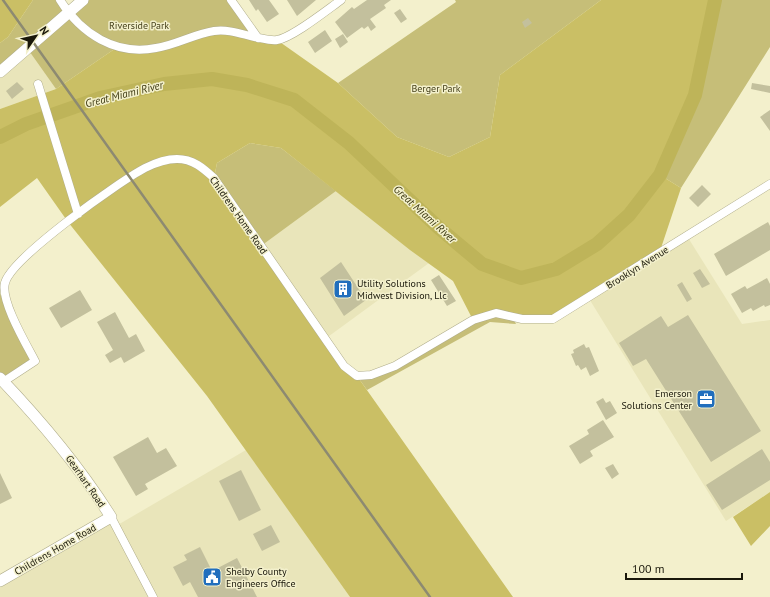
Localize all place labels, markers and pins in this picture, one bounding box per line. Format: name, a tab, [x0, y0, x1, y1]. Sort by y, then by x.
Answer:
place label: Utility Solutions Midwest Division, Llc	[357, 277, 447, 302]
building icon: Utility Solutions Midwest Division, Llc	[332, 278, 354, 300]
place label: Emerson Solutions Center	[622, 387, 693, 412]
office icon: Emerson Solutions Center	[695, 388, 717, 410]
place label: Shelby County Engineers Office	[226, 565, 295, 590]
public building icon: Shelby County Engineers Office	[201, 566, 223, 588]

